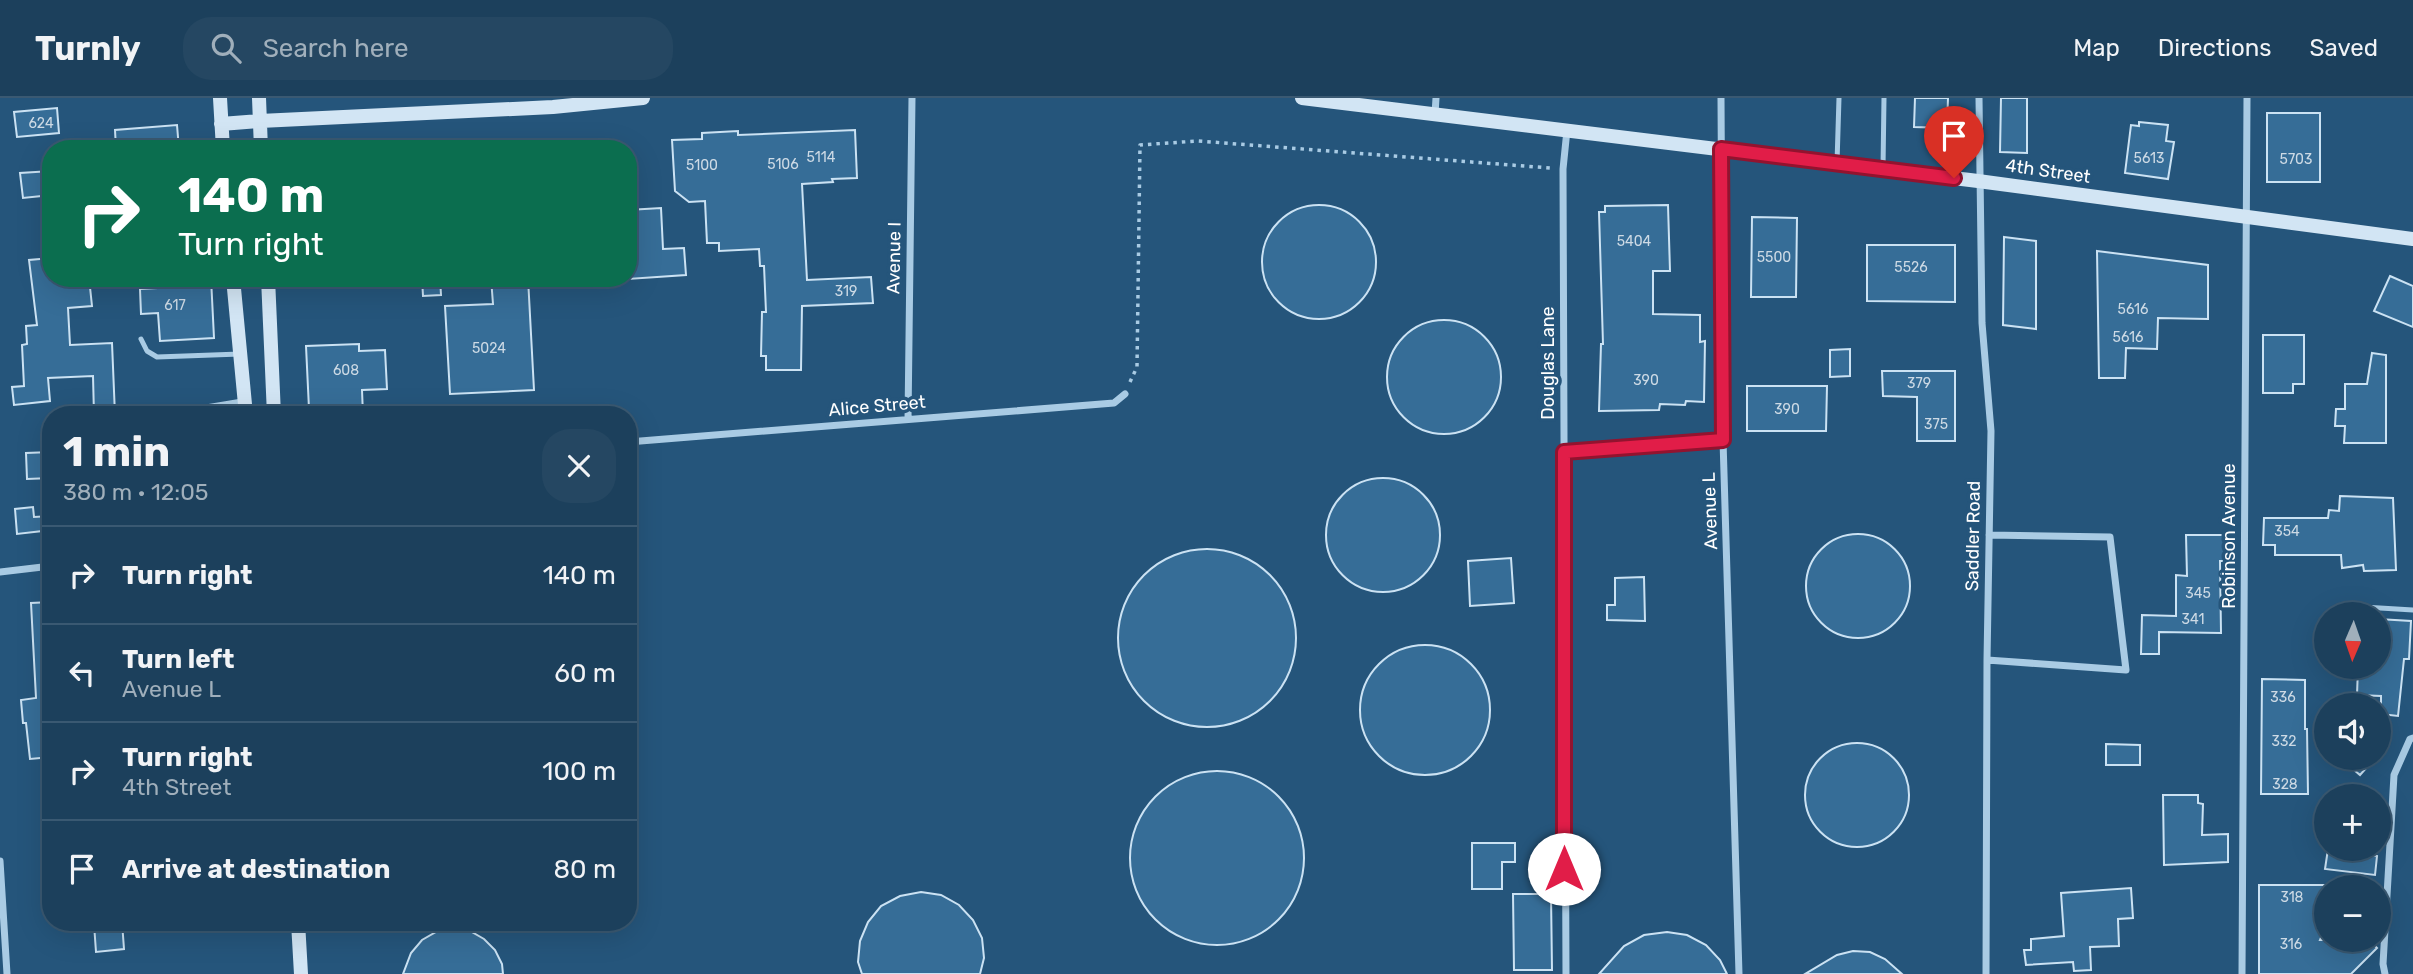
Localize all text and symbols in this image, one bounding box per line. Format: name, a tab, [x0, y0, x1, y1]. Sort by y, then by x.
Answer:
search box	[183, 17, 673, 80]
text: Turnly	[35, 29, 141, 68]
icon: search	[207, 29, 245, 67]
text: Search here	[263, 33, 409, 64]
text: Map	[2073, 34, 2120, 62]
text: Directions	[2158, 34, 2271, 62]
text: Saved	[2309, 34, 2378, 62]
pin	[1924, 106, 1984, 178]
house number: 624	[28, 115, 54, 132]
icon: arrive	[1935, 117, 1973, 155]
house number: 5114	[807, 149, 836, 166]
house number: 5613	[2134, 150, 2164, 167]
house number: 5703	[2280, 151, 2312, 168]
street label: 4th Street	[2004, 154, 2092, 188]
house number: 5106	[767, 156, 799, 173]
house number: 5100	[686, 157, 718, 174]
text: 140 m	[178, 166, 324, 224]
icon: right	[63, 168, 154, 259]
street label: Avenue I	[882, 222, 906, 294]
text: Turn right	[178, 225, 323, 263]
house number: 5404	[1617, 233, 1652, 250]
house number: 5500	[1757, 249, 1791, 266]
house number: 5526	[1894, 259, 1928, 276]
house number: 319	[835, 283, 857, 300]
house number: 617	[164, 297, 186, 314]
house number: 5616	[2118, 301, 2148, 318]
street label: Douglas Lane	[1537, 306, 1559, 420]
house number: 5616	[2113, 329, 2143, 346]
house number: 5024	[472, 340, 506, 357]
house number: 608	[333, 362, 359, 379]
house number: 390	[1633, 372, 1659, 389]
house number: 379	[1907, 375, 1931, 392]
street label: Alice Street	[828, 391, 926, 421]
house number: 390	[1774, 401, 1800, 418]
house number: 375	[1924, 416, 1948, 433]
text: 1 min	[63, 427, 170, 477]
button: close	[542, 429, 616, 503]
street label: Robinson Avenue	[2218, 463, 2240, 609]
street label: Avenue L	[1698, 472, 1722, 550]
text: 380 m · 12:05	[63, 478, 209, 506]
street label: Saddler Road	[1961, 481, 1985, 591]
house number: 354	[2274, 523, 2300, 540]
icon: right	[63, 556, 101, 594]
text: Turn right	[122, 560, 252, 591]
text: 140 m	[543, 560, 616, 591]
house number: 345	[2185, 585, 2211, 602]
north arrow	[2314, 602, 2390, 679]
map controls	[2314, 602, 2391, 952]
house number: 341	[2182, 611, 2204, 628]
text: Turn left	[122, 644, 234, 675]
icon: left	[63, 654, 101, 692]
text: 60 m	[554, 658, 616, 689]
text: Avenue L	[122, 675, 221, 703]
house number: 336	[2270, 689, 2296, 706]
button: sound	[2314, 693, 2391, 770]
house number: 332	[2271, 733, 2297, 750]
text: Turn right	[122, 742, 252, 773]
icon: right	[63, 752, 101, 790]
text: 100 m	[542, 756, 616, 787]
text: 4th Street	[122, 773, 231, 801]
house number: 328	[2272, 776, 2298, 793]
button: +	[2314, 784, 2391, 861]
position arrow	[1527, 832, 1601, 906]
icon: arrive	[63, 850, 101, 888]
text: Arrive at destination	[122, 854, 390, 885]
text: 80 m	[553, 854, 616, 885]
button: −	[2314, 875, 2391, 952]
house number: 318	[2280, 889, 2304, 906]
house number: 316	[2280, 936, 2302, 953]

